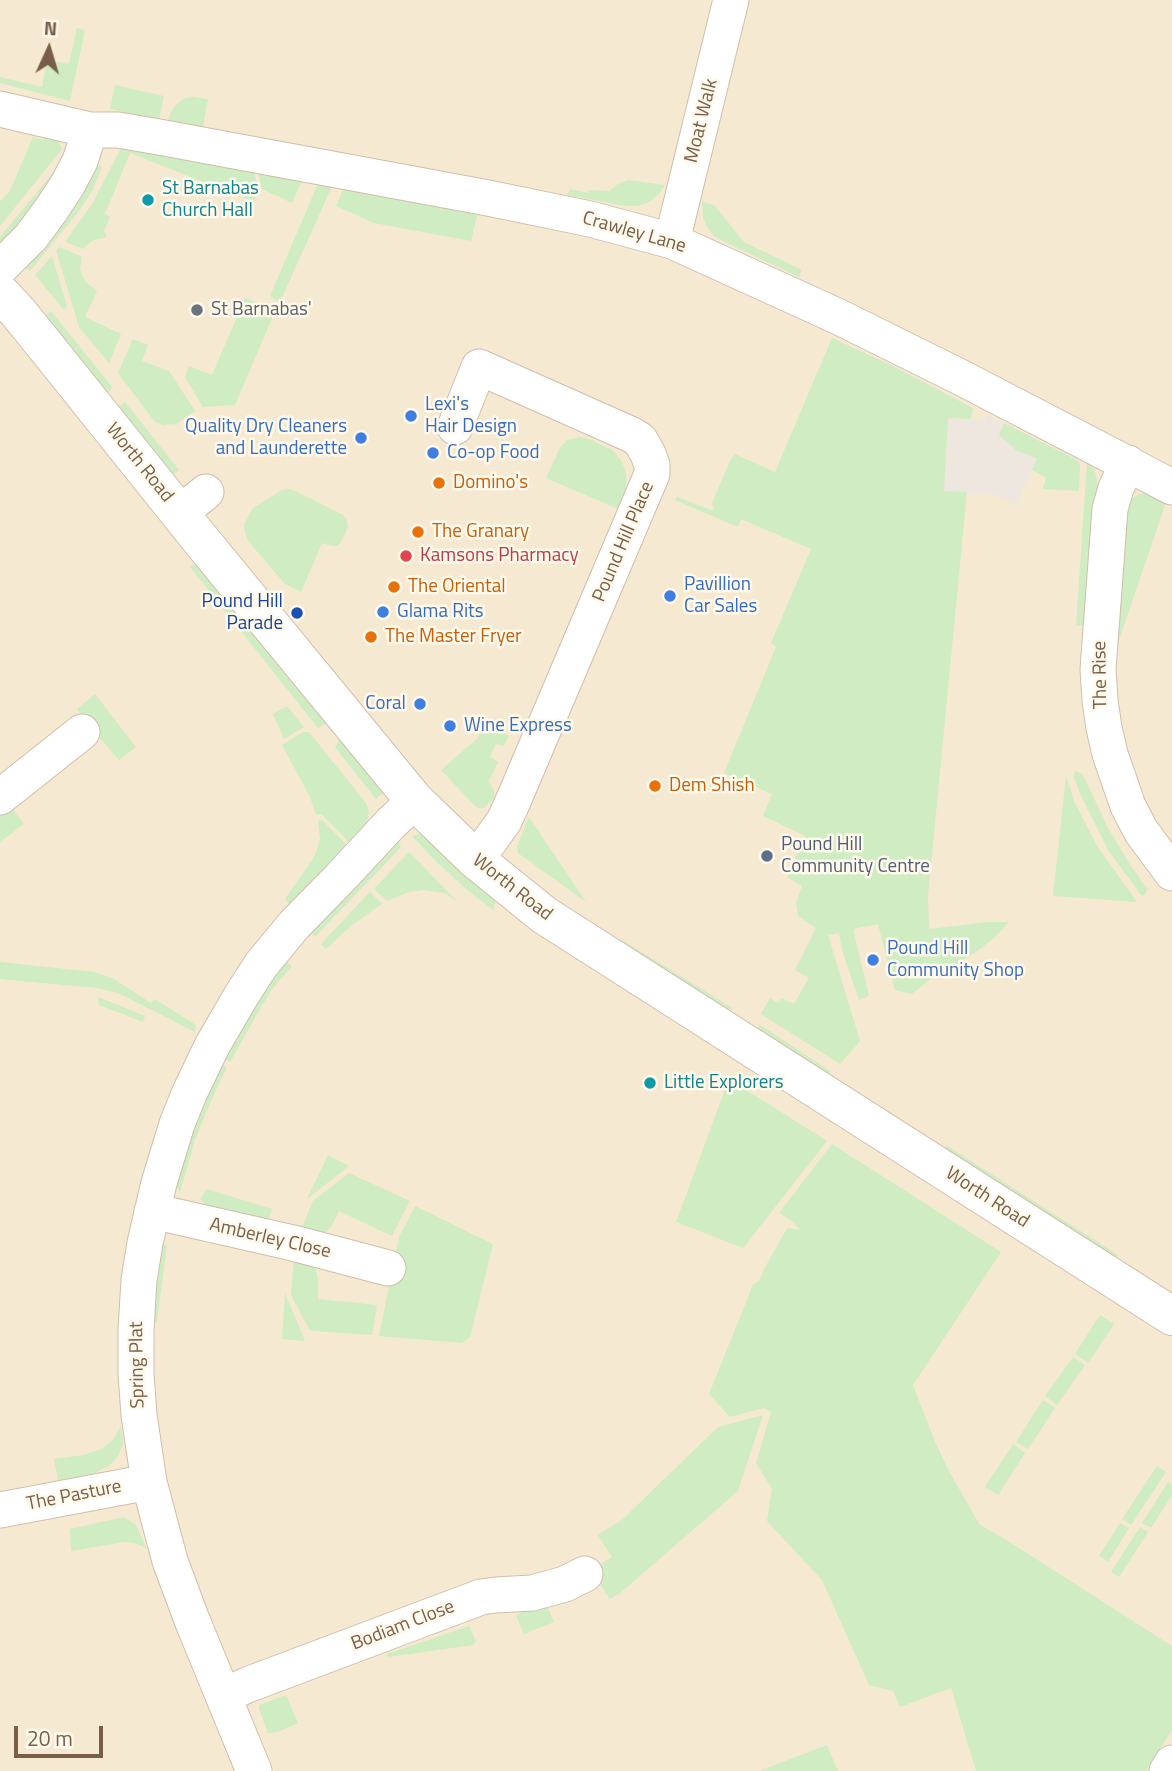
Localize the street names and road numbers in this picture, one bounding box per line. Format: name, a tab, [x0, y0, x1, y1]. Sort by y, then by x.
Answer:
street label: Moat Walk	[681, 77, 723, 165]
street label: Crawley Lane	[580, 207, 688, 259]
street label: Worth Road	[100, 419, 178, 507]
street label: Pound Hill Place	[588, 478, 660, 606]
street label: The Rise	[1089, 641, 1113, 709]
street label: Worth Road	[467, 850, 557, 926]
street label: Worth Road	[941, 1163, 1033, 1233]
street label: Amberley Close	[207, 1214, 333, 1264]
street label: Spring Plat	[126, 1321, 150, 1409]
street label: The Pasture	[25, 1476, 123, 1516]
street label: Bodiam Close	[348, 1596, 458, 1656]

